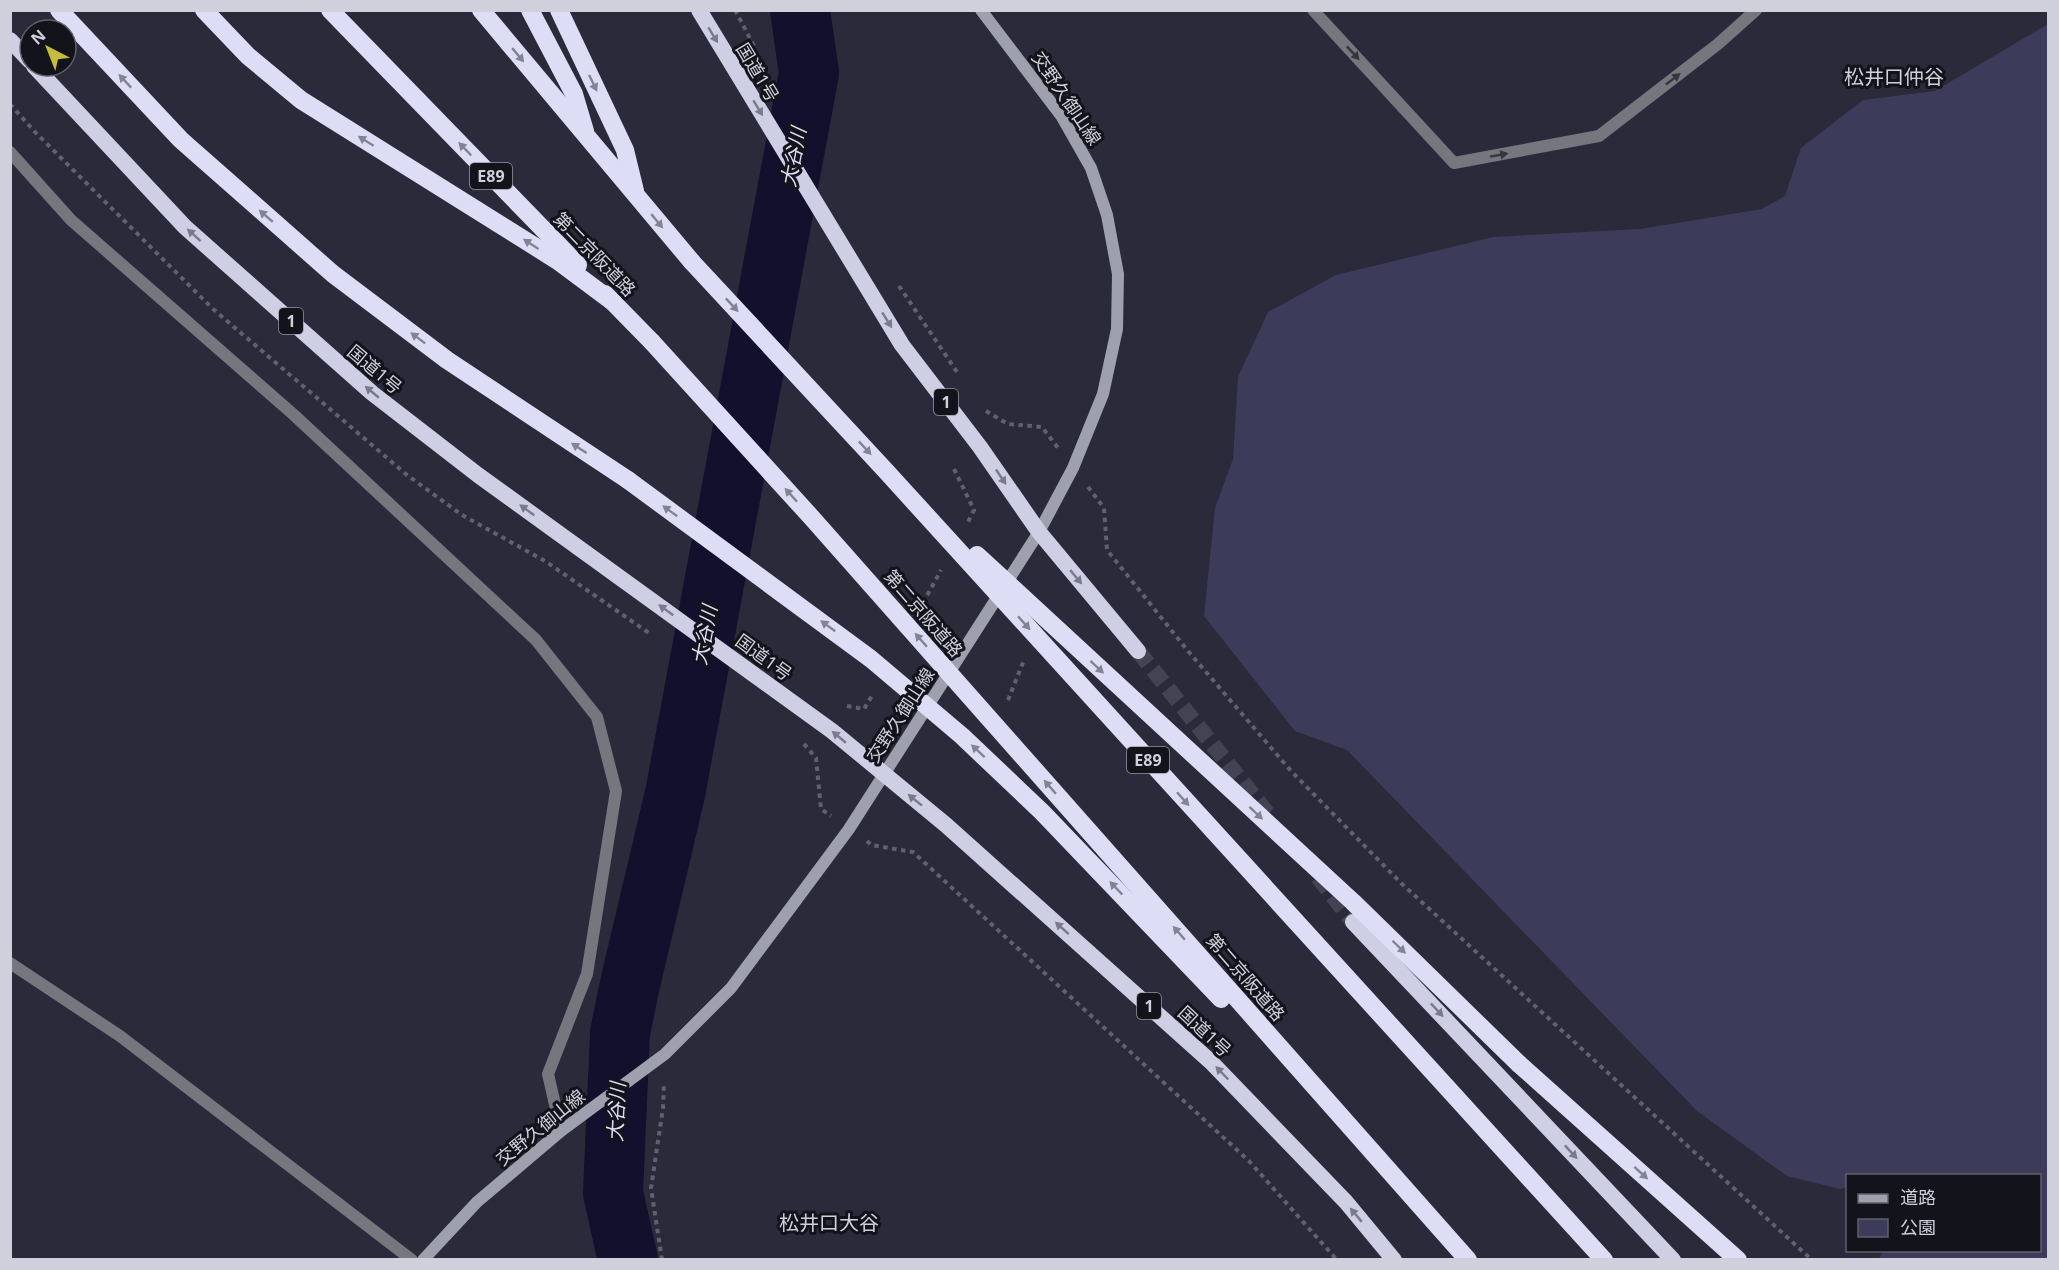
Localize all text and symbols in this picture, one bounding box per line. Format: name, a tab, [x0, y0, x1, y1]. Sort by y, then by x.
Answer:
north arrow	[18, 18, 78, 78]
text: N	[26, 24, 50, 49]
one-way arrow	[707, 27, 718, 43]
street label: 国道1号	[731, 38, 785, 106]
one-way arrow	[1346, 46, 1360, 61]
one-way arrow	[512, 47, 525, 63]
street label: 交野久御山線	[1027, 47, 1107, 149]
district label: 松井口仲谷	[1844, 63, 1944, 90]
one-way arrow	[1665, 73, 1681, 85]
one-way arrow	[588, 74, 597, 91]
one-way arrow	[119, 75, 133, 89]
one-way arrow	[752, 100, 763, 116]
water label: 大谷川	[774, 123, 812, 189]
one-way arrow	[358, 135, 374, 146]
one-way arrow	[458, 142, 472, 157]
one-way arrow	[1490, 150, 1509, 159]
road number: E89	[470, 163, 512, 189]
street label: 第二京阪道路	[549, 207, 641, 301]
one-way arrow	[259, 209, 274, 222]
one-way arrow	[650, 213, 663, 228]
one-way arrow	[187, 229, 202, 242]
one-way arrow	[523, 239, 539, 250]
one-way arrow	[725, 297, 738, 312]
road number: 1	[279, 308, 303, 334]
one-way arrow	[881, 312, 892, 328]
one-way arrow	[410, 333, 425, 345]
street label: 国道1号	[343, 339, 407, 399]
one-way arrow	[364, 387, 379, 399]
road number: 1	[934, 389, 958, 415]
one-way arrow	[858, 440, 871, 455]
one-way arrow	[571, 442, 587, 453]
one-way arrow	[995, 469, 1007, 485]
one-way arrow	[784, 487, 798, 502]
one-way arrow	[519, 505, 535, 516]
one-way arrow	[663, 505, 679, 517]
street label: 第二京阪道路	[880, 564, 968, 662]
one-way arrow	[1070, 569, 1083, 585]
water label: 大谷川	[685, 601, 723, 667]
one-way arrow	[658, 605, 673, 617]
one-way arrow	[1017, 615, 1030, 630]
one-way arrow	[820, 621, 835, 633]
street label: 国道1号	[731, 628, 797, 686]
one-way arrow	[914, 633, 928, 648]
one-way arrow	[1090, 660, 1105, 674]
street label: 交野久御山線	[861, 663, 939, 767]
one-way arrow	[831, 731, 846, 744]
one-way arrow	[970, 744, 985, 758]
road number: E89	[1127, 747, 1169, 773]
one-way arrow	[1043, 779, 1057, 794]
one-way arrow	[1176, 791, 1189, 806]
one-way arrow	[908, 794, 923, 807]
one-way arrow	[1249, 806, 1263, 820]
one-way arrow	[1109, 882, 1123, 896]
one-way arrow	[1054, 921, 1069, 935]
one-way arrow	[1173, 926, 1186, 941]
street label: 第二京阪道路	[1202, 928, 1290, 1026]
one-way arrow	[1391, 939, 1405, 953]
road number: 1	[1137, 993, 1161, 1019]
street label: 国道1号	[1173, 1000, 1237, 1062]
one-way arrow	[1429, 1003, 1443, 1017]
one-way arrow	[1215, 1067, 1229, 1081]
water label: 大谷川	[601, 1079, 631, 1143]
street label: 交野久御山線	[490, 1084, 590, 1170]
one-way arrow	[1564, 1144, 1578, 1159]
one-way arrow	[1633, 1166, 1648, 1179]
legend	[1846, 1174, 2041, 1252]
text: 道路	[1900, 1185, 1936, 1209]
one-way arrow	[1350, 1208, 1363, 1223]
district label: 松井口大谷	[779, 1209, 879, 1236]
text: 公園	[1900, 1215, 1936, 1239]

